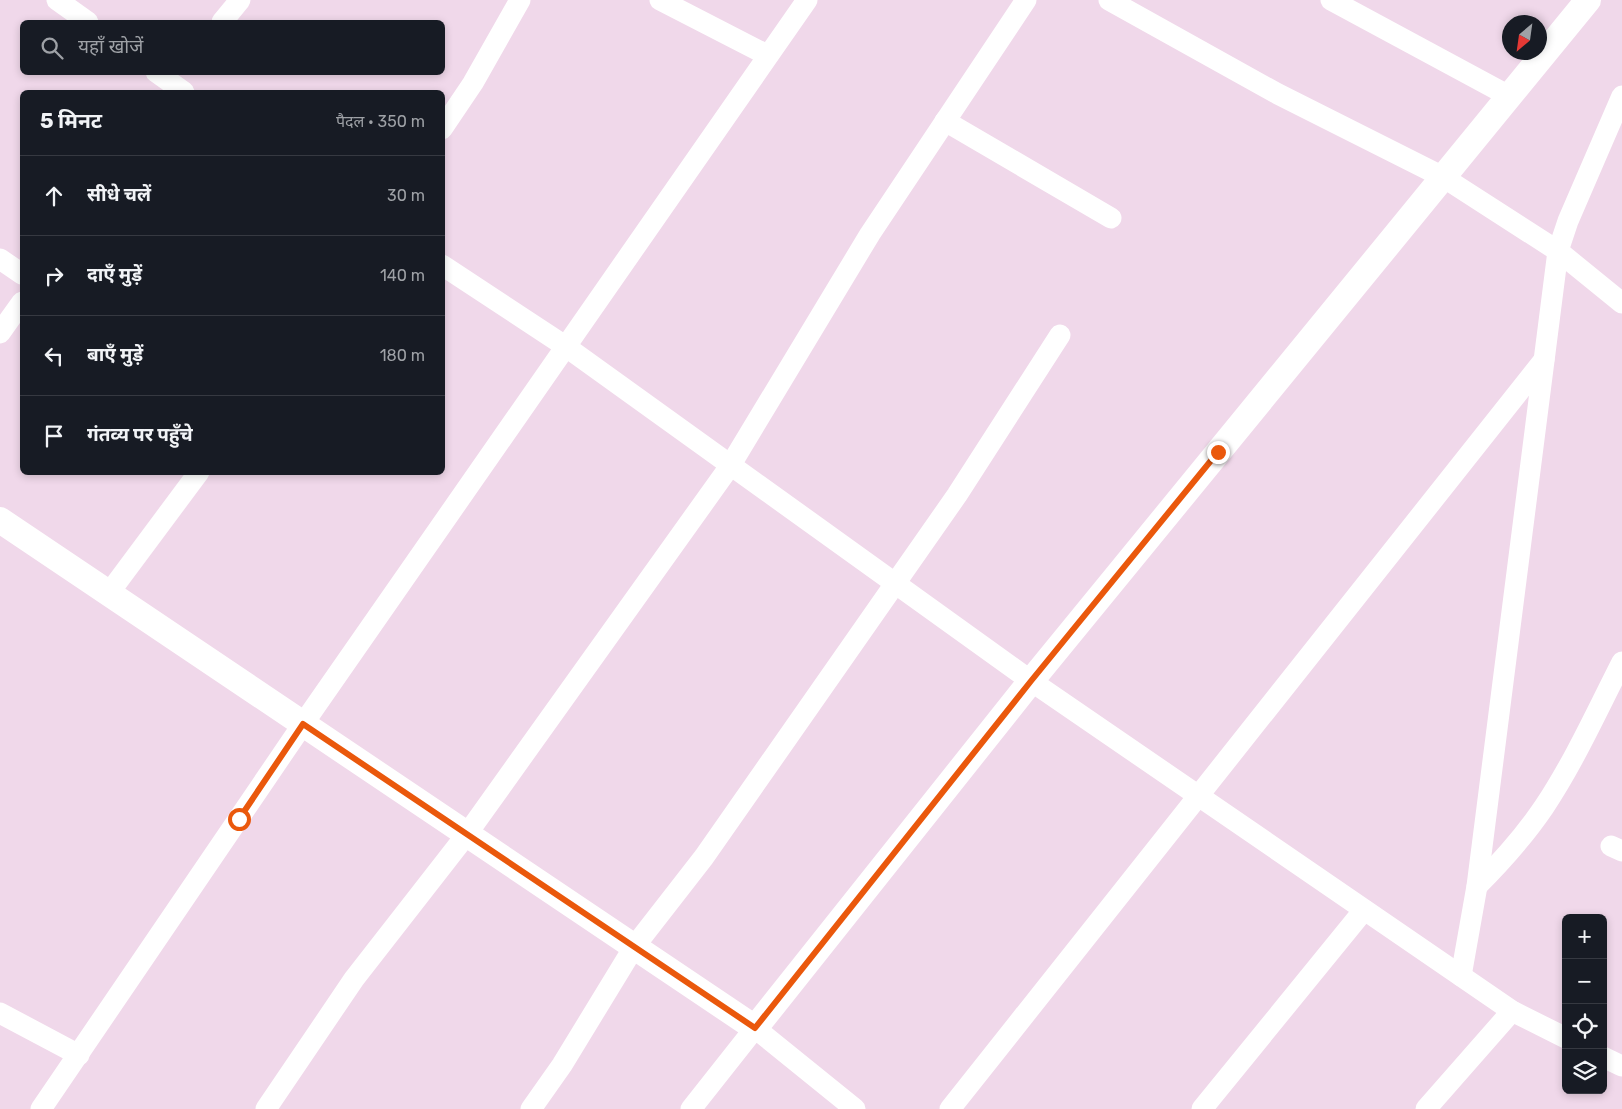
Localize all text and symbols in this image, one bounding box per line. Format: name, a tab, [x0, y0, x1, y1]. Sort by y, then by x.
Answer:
north arrow	[1502, 15, 1547, 60]
search box	[20, 20, 445, 75]
icon: search	[38, 34, 66, 62]
text: यहाँ खोजें	[78, 35, 143, 58]
text: 5 मिनट	[40, 108, 102, 133]
text: पैदल · 350 m	[336, 112, 425, 131]
icon: ahead	[40, 182, 68, 210]
text: सीधे चलें	[87, 183, 151, 206]
text: 30 m	[387, 186, 425, 205]
icon: right	[40, 262, 68, 290]
text: दाएँ मुड़ें	[87, 263, 142, 286]
text: 140 m	[380, 266, 425, 285]
icon: left	[40, 342, 68, 370]
text: बाएँ मुड़ें	[87, 343, 143, 366]
text: 180 m	[380, 346, 425, 365]
icon: arrive	[40, 422, 68, 450]
text: गंतव्य पर पहुँचे	[87, 423, 193, 446]
route end	[1207, 441, 1230, 464]
route start	[228, 808, 251, 831]
map controls	[1562, 914, 1607, 1094]
button: +	[1562, 914, 1607, 959]
button: −	[1562, 959, 1607, 1004]
button: locate	[1562, 1004, 1607, 1049]
button: layers	[1562, 1049, 1607, 1094]

